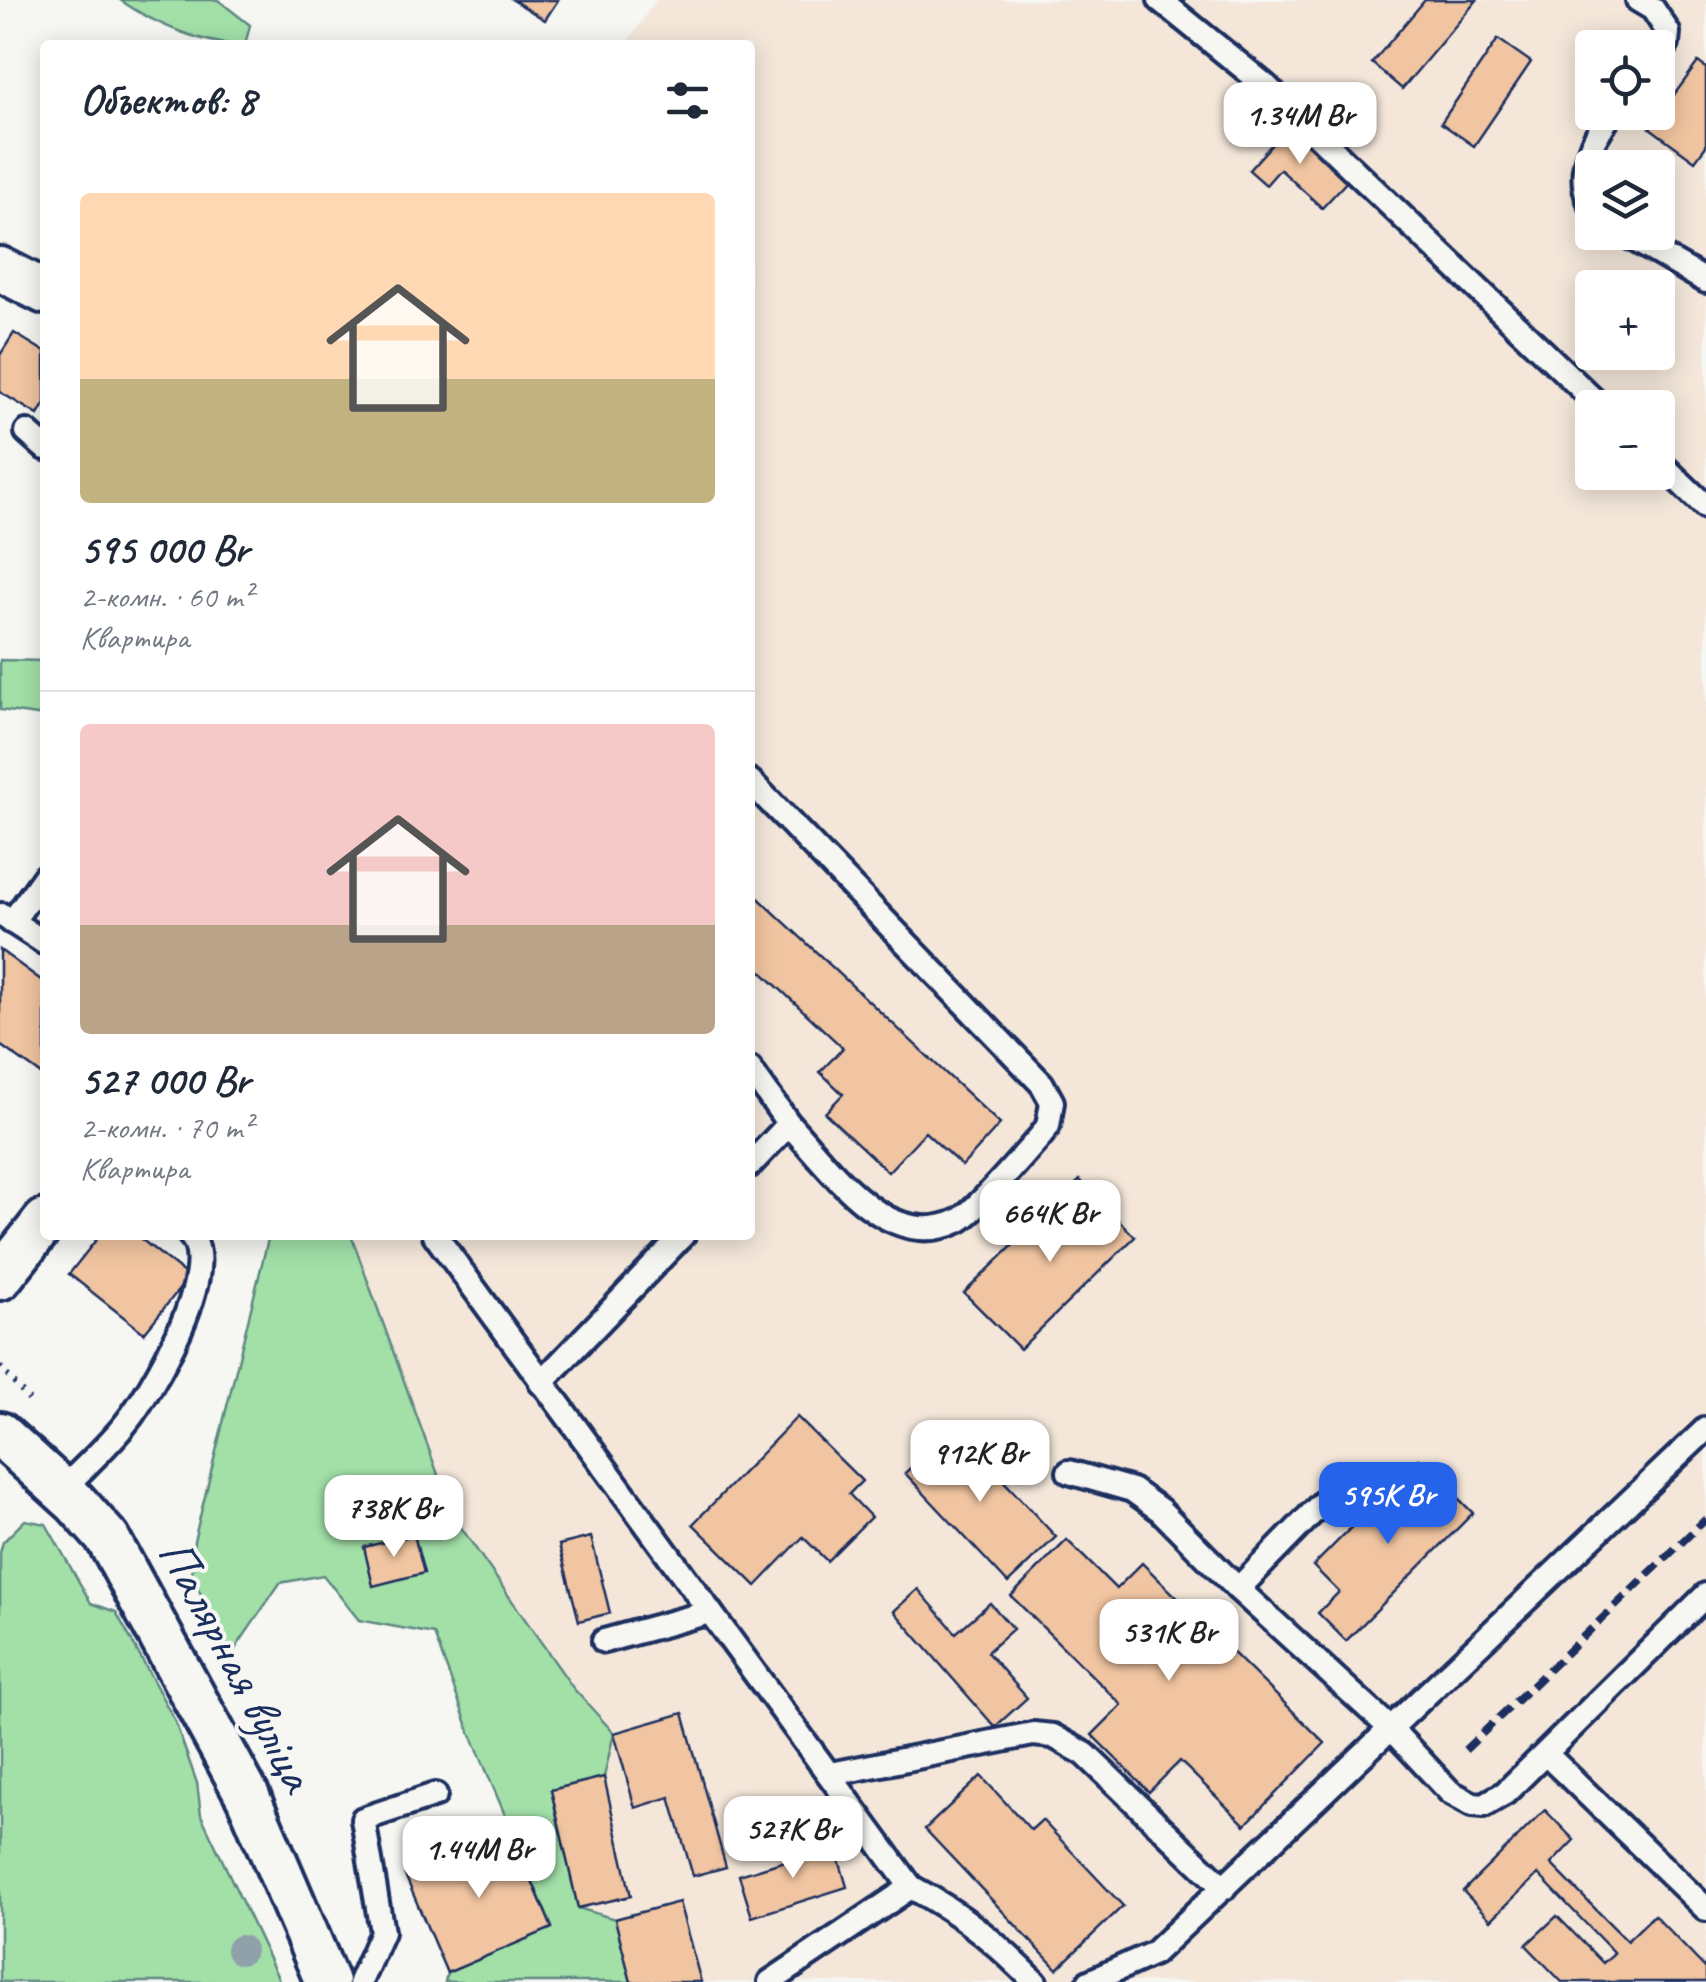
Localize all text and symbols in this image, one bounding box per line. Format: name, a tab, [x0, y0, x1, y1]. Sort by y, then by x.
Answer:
map controls	[1575, 30, 1675, 490]
button: locate	[1575, 30, 1675, 130]
icon: filters	[660, 73, 715, 128]
text: Объектов: 8	[80, 74, 256, 127]
pin: 1.34M Br	[1197, 82, 1403, 167]
text: 1.34M Br	[1246, 94, 1354, 135]
button: layers	[1575, 150, 1675, 250]
icon: home	[308, 258, 488, 438]
button: +	[1575, 270, 1675, 370]
button: −	[1575, 390, 1675, 490]
text: 595 000 Br	[80, 523, 249, 576]
text: 2-комн. · 60 m²	[80, 576, 252, 617]
text: Квартира	[80, 617, 189, 658]
icon: home	[308, 789, 488, 969]
text: 527 000 Br	[80, 1054, 250, 1107]
text: 2-комн. · 70 m²	[80, 1107, 252, 1148]
text: Квартира	[80, 1148, 189, 1189]
pin: 664K Br	[958, 1180, 1142, 1265]
text: 664K Br	[1002, 1192, 1098, 1233]
pin: 912K Br	[888, 1420, 1072, 1505]
text: 912K Br	[932, 1432, 1028, 1473]
pin: 595K Br	[1296, 1462, 1480, 1547]
text: 595K Br	[1341, 1474, 1435, 1515]
pin: 738K Br	[302, 1475, 486, 1560]
text: 738K Br	[346, 1487, 442, 1528]
street label: Палярная вуліца	[144, 1528, 331, 1804]
pin: 531K Br	[1077, 1599, 1261, 1684]
text: 531K Br	[1122, 1611, 1216, 1652]
pin: 527K Br	[701, 1796, 885, 1881]
text: 527K Br	[746, 1808, 840, 1849]
pin: 1.44M Br	[376, 1816, 582, 1901]
text: 1.44M Br	[425, 1828, 533, 1869]

